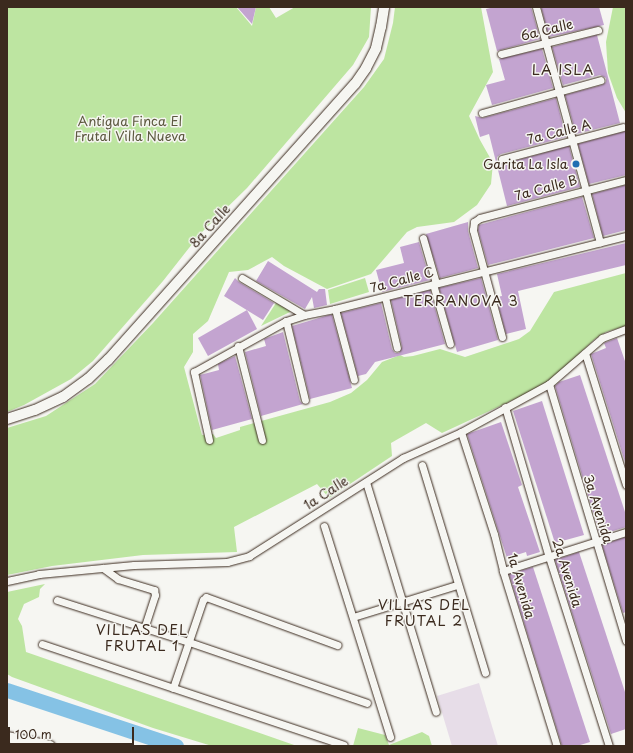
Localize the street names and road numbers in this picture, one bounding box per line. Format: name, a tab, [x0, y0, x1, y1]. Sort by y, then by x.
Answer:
street label: 6a Calle	[519, 16, 575, 44]
street label: 7a Calle A	[526, 117, 592, 147]
street label: 7a Calle B	[513, 172, 579, 204]
street label: 8a Calle	[187, 201, 233, 251]
street label: 7a Calle C	[369, 264, 435, 296]
street label: 1a Calle	[301, 473, 351, 513]
street label: 3a Avenida	[580, 473, 616, 545]
street label: 2a Avenida	[549, 537, 585, 609]
street label: 1a Avenida	[504, 551, 538, 621]

